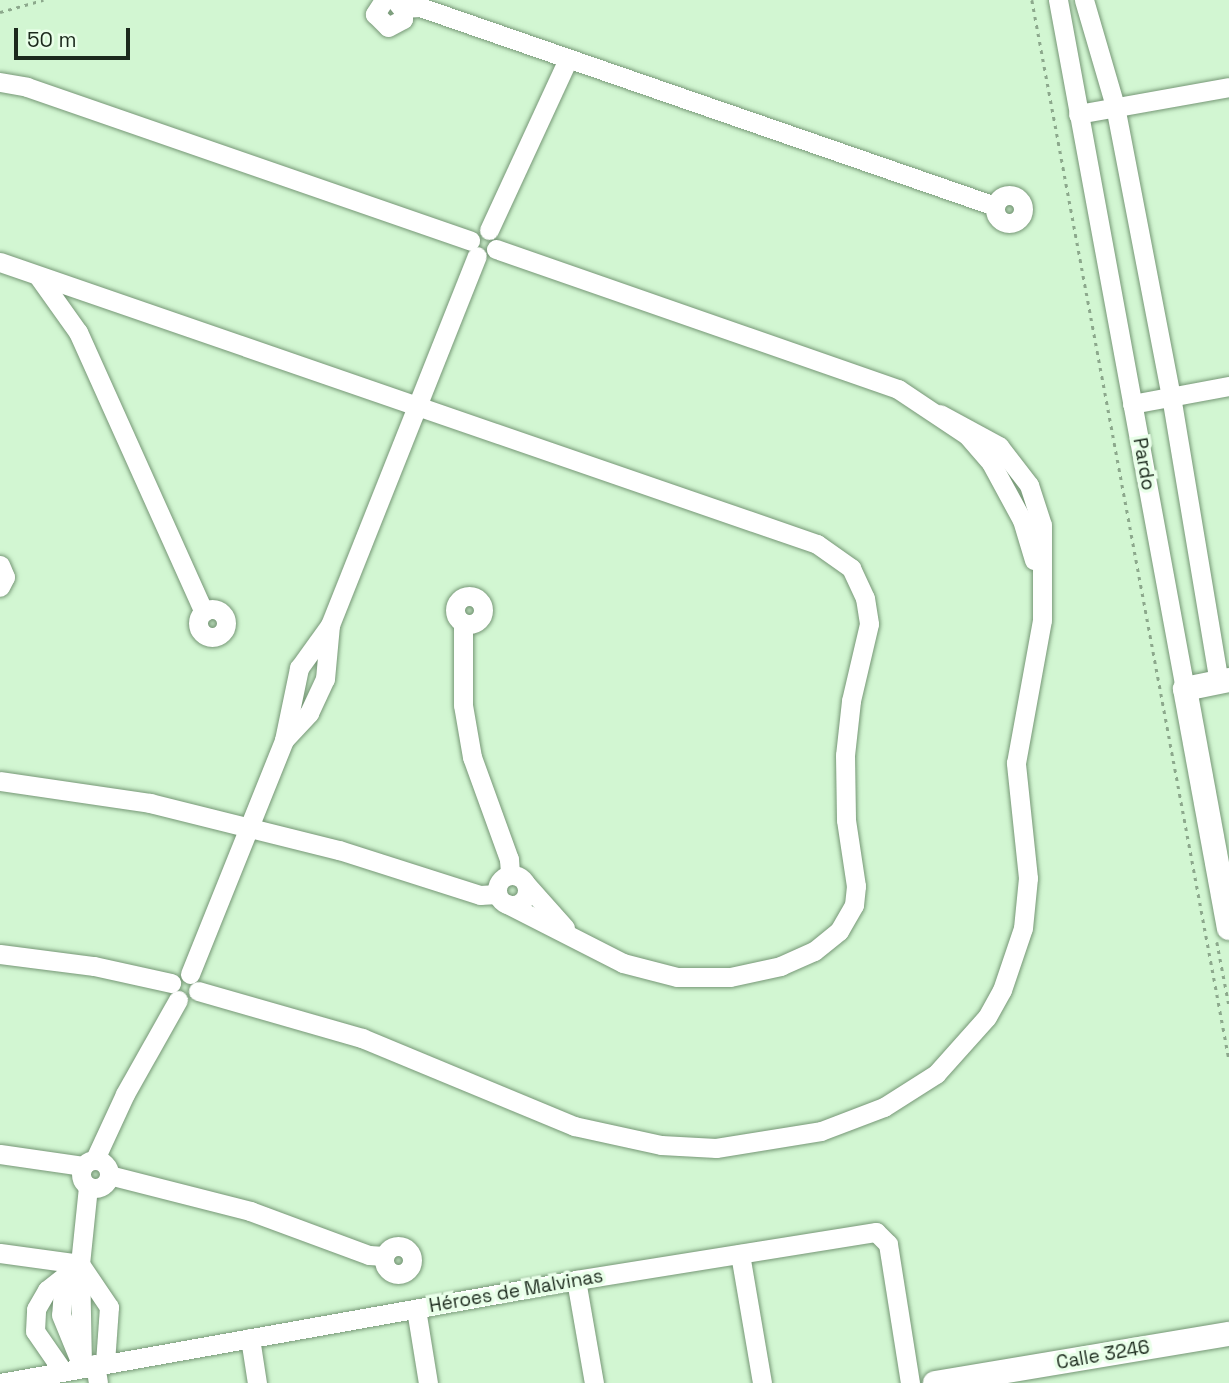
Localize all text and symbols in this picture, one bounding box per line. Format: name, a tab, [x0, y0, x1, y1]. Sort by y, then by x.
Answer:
scale bar	[18, 14, 133, 58]
text: 50 m	[27, 26, 77, 53]
street label: Pardo	[1128, 436, 1160, 492]
street label: Héroes de Malvinas	[427, 1264, 605, 1318]
street label: Calle 3246	[1055, 1336, 1151, 1374]

